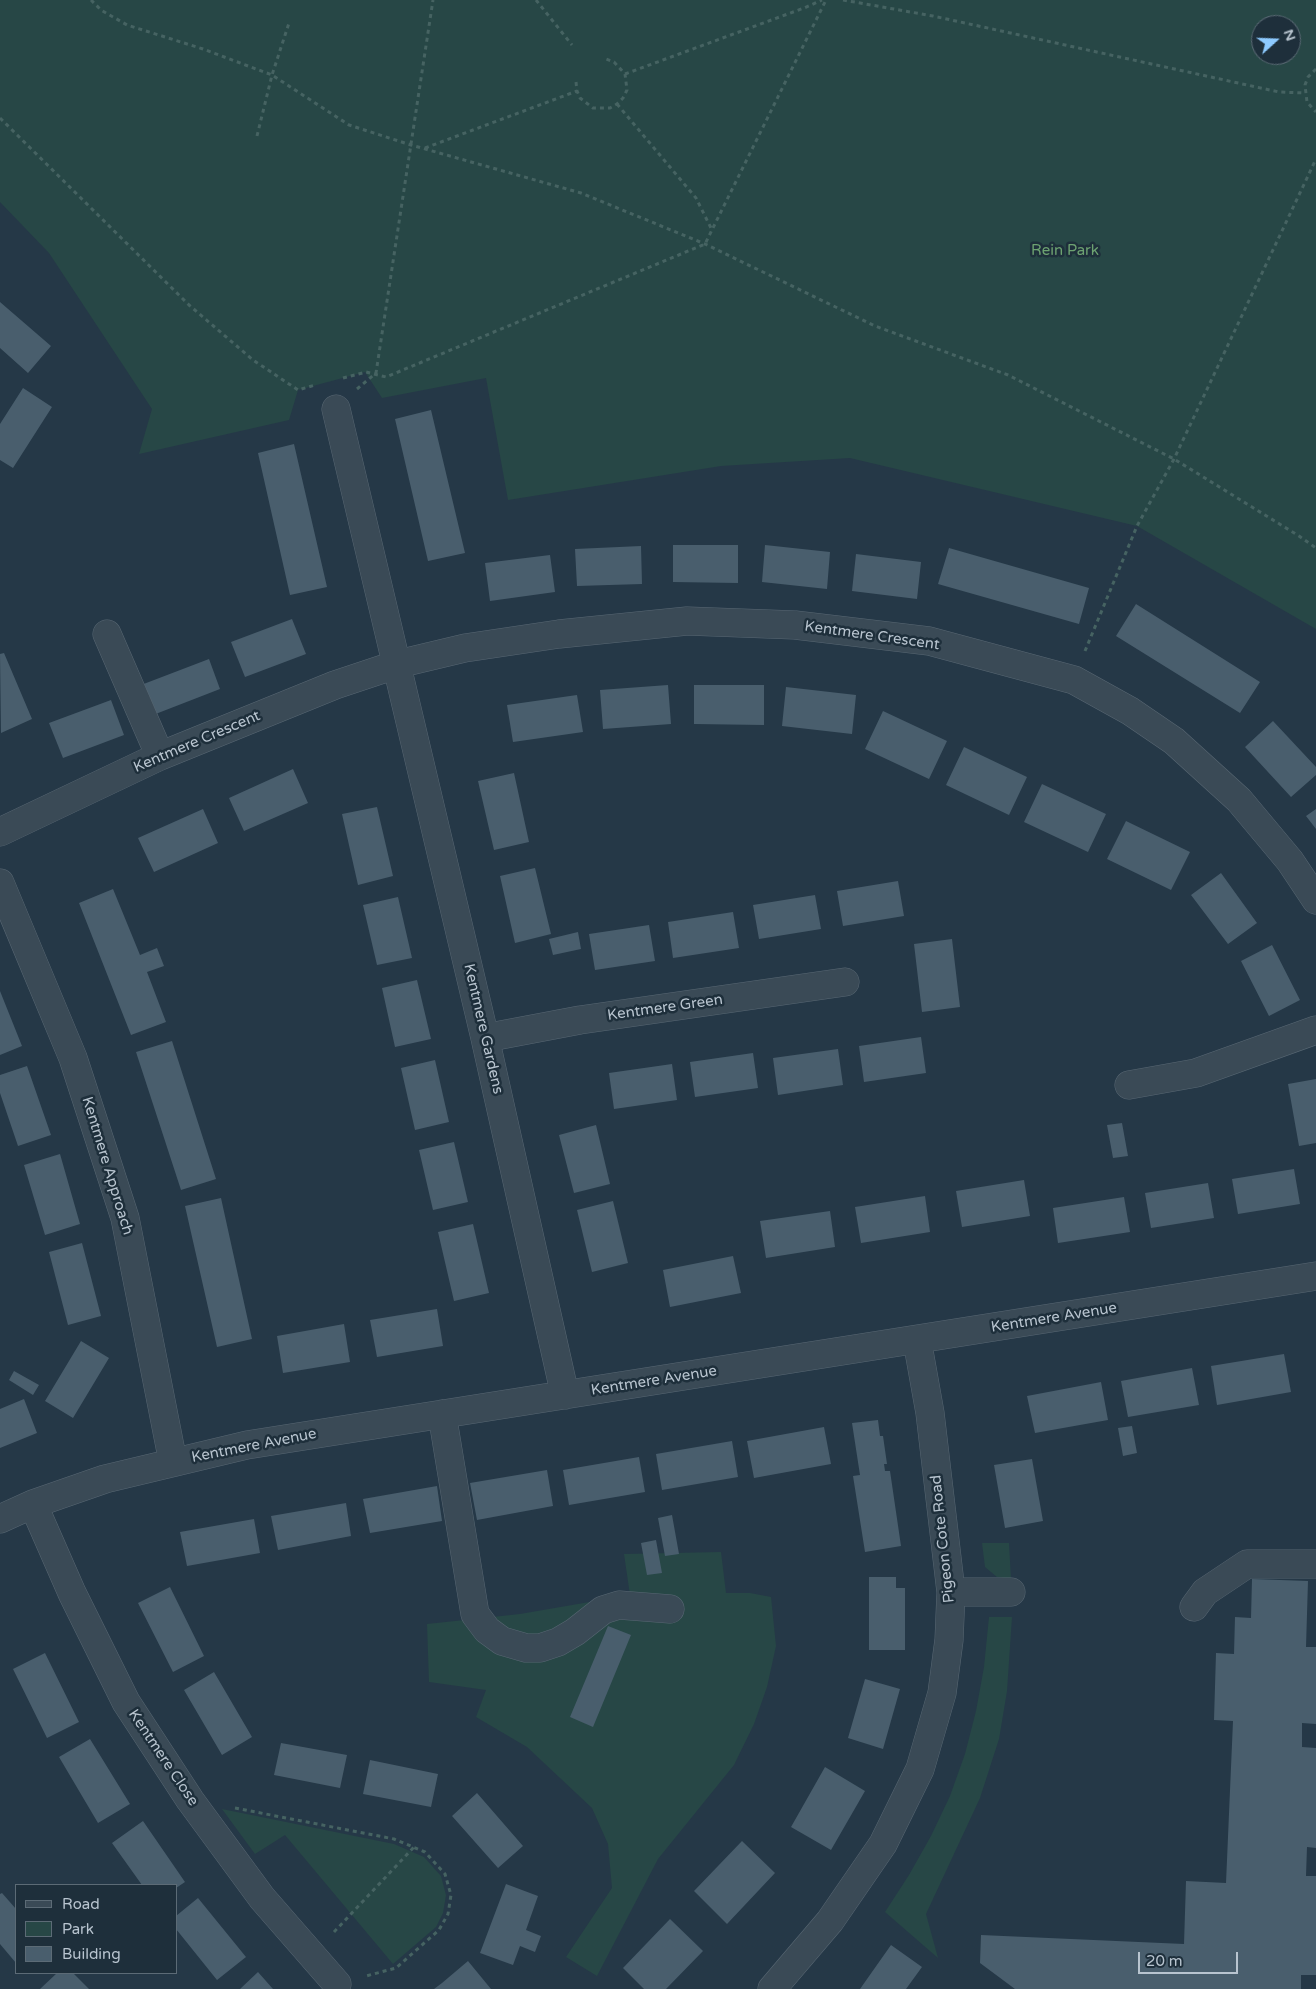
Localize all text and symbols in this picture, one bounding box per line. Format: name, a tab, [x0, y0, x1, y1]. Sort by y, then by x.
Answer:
north arrow	[1251, 15, 1301, 65]
text: N	[1280, 27, 1300, 43]
park label: Rein Park	[1031, 242, 1099, 260]
street label: Kentmere Crescent	[803, 618, 941, 654]
street label: Kentmere Crescent	[131, 707, 263, 777]
street label: Kentmere Gardens	[459, 962, 507, 1096]
street label: Kentmere Green	[606, 991, 724, 1025]
street label: Kentmere Approach	[77, 1095, 137, 1237]
street label: Kentmere Avenue	[990, 1299, 1118, 1337]
street label: Kentmere Avenue	[590, 1362, 718, 1400]
street label: Kentmere Avenue	[190, 1425, 318, 1467]
street label: Pigeon Cote Road	[927, 1474, 959, 1604]
street label: Kentmere Close	[124, 1706, 202, 1810]
legend	[15, 1884, 178, 1974]
text: Road	[62, 1895, 100, 1913]
text: Park	[62, 1920, 94, 1938]
scale bar	[1141, 1942, 1241, 1974]
text: Building	[62, 1945, 121, 1963]
text: 20 m	[1146, 1952, 1183, 1970]

